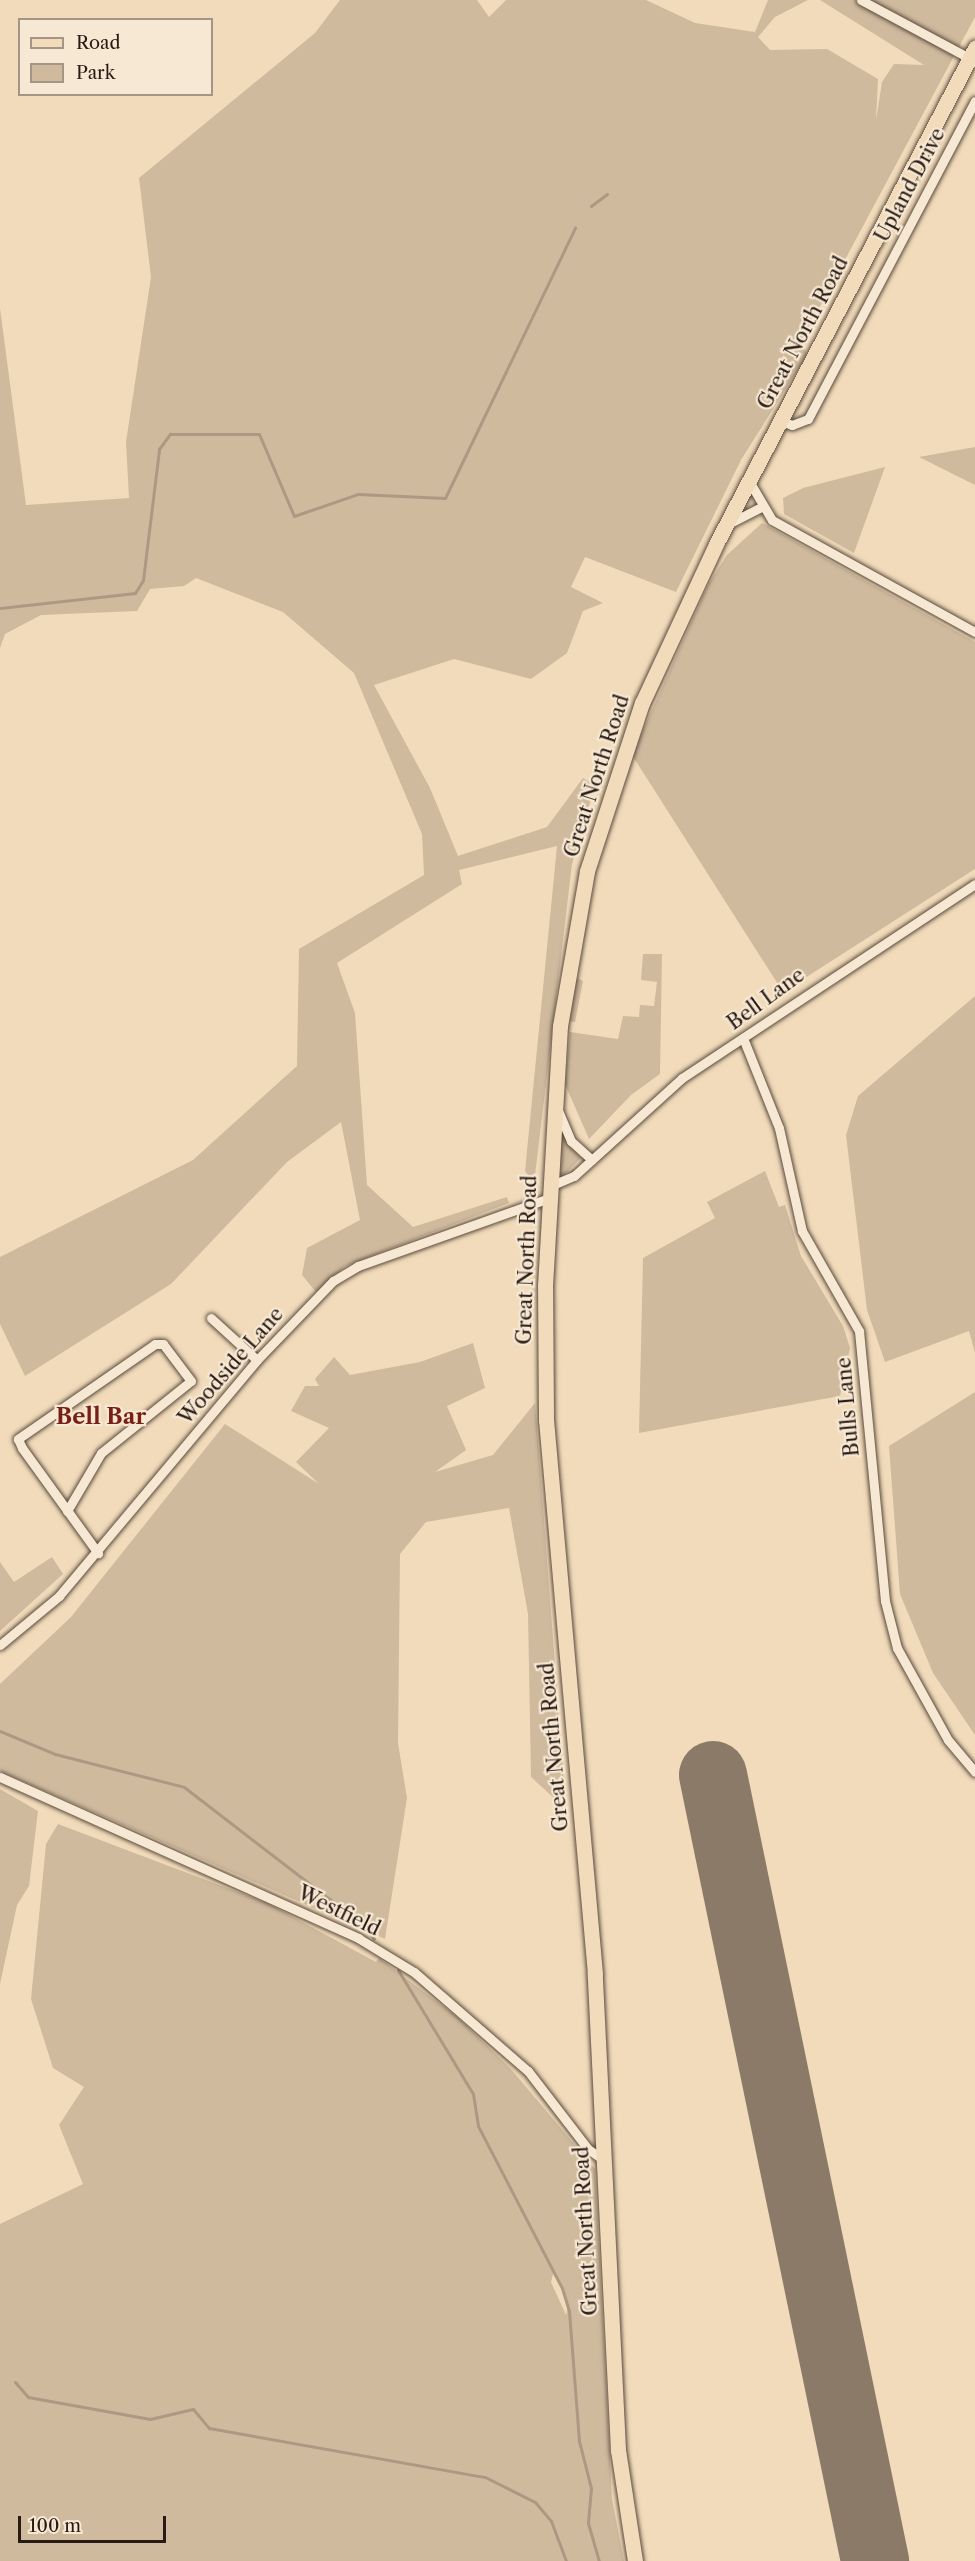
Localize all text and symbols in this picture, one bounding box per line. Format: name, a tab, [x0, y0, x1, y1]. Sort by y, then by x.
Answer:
legend	[18, 18, 213, 96]
text: Road	[76, 32, 121, 54]
text: Park	[76, 62, 115, 84]
street label: Upland Drive	[870, 124, 950, 246]
street label: Great North Road	[753, 253, 853, 413]
street label: Great North Road	[559, 692, 635, 860]
street label: Bell Lane	[723, 963, 809, 1035]
street label: Great North Road	[512, 1175, 542, 1345]
street label: Woodside Lane	[173, 1302, 289, 1430]
street label: Bulls Lane	[832, 1356, 864, 1458]
district label: Bell Bar	[56, 1404, 146, 1430]
street label: Great North Road	[535, 1662, 573, 1832]
street label: Westfield	[294, 1881, 384, 1941]
street label: Great North Road	[570, 2146, 602, 2316]
scale bar	[21, 2504, 170, 2542]
text: 100 m	[29, 2515, 81, 2537]

